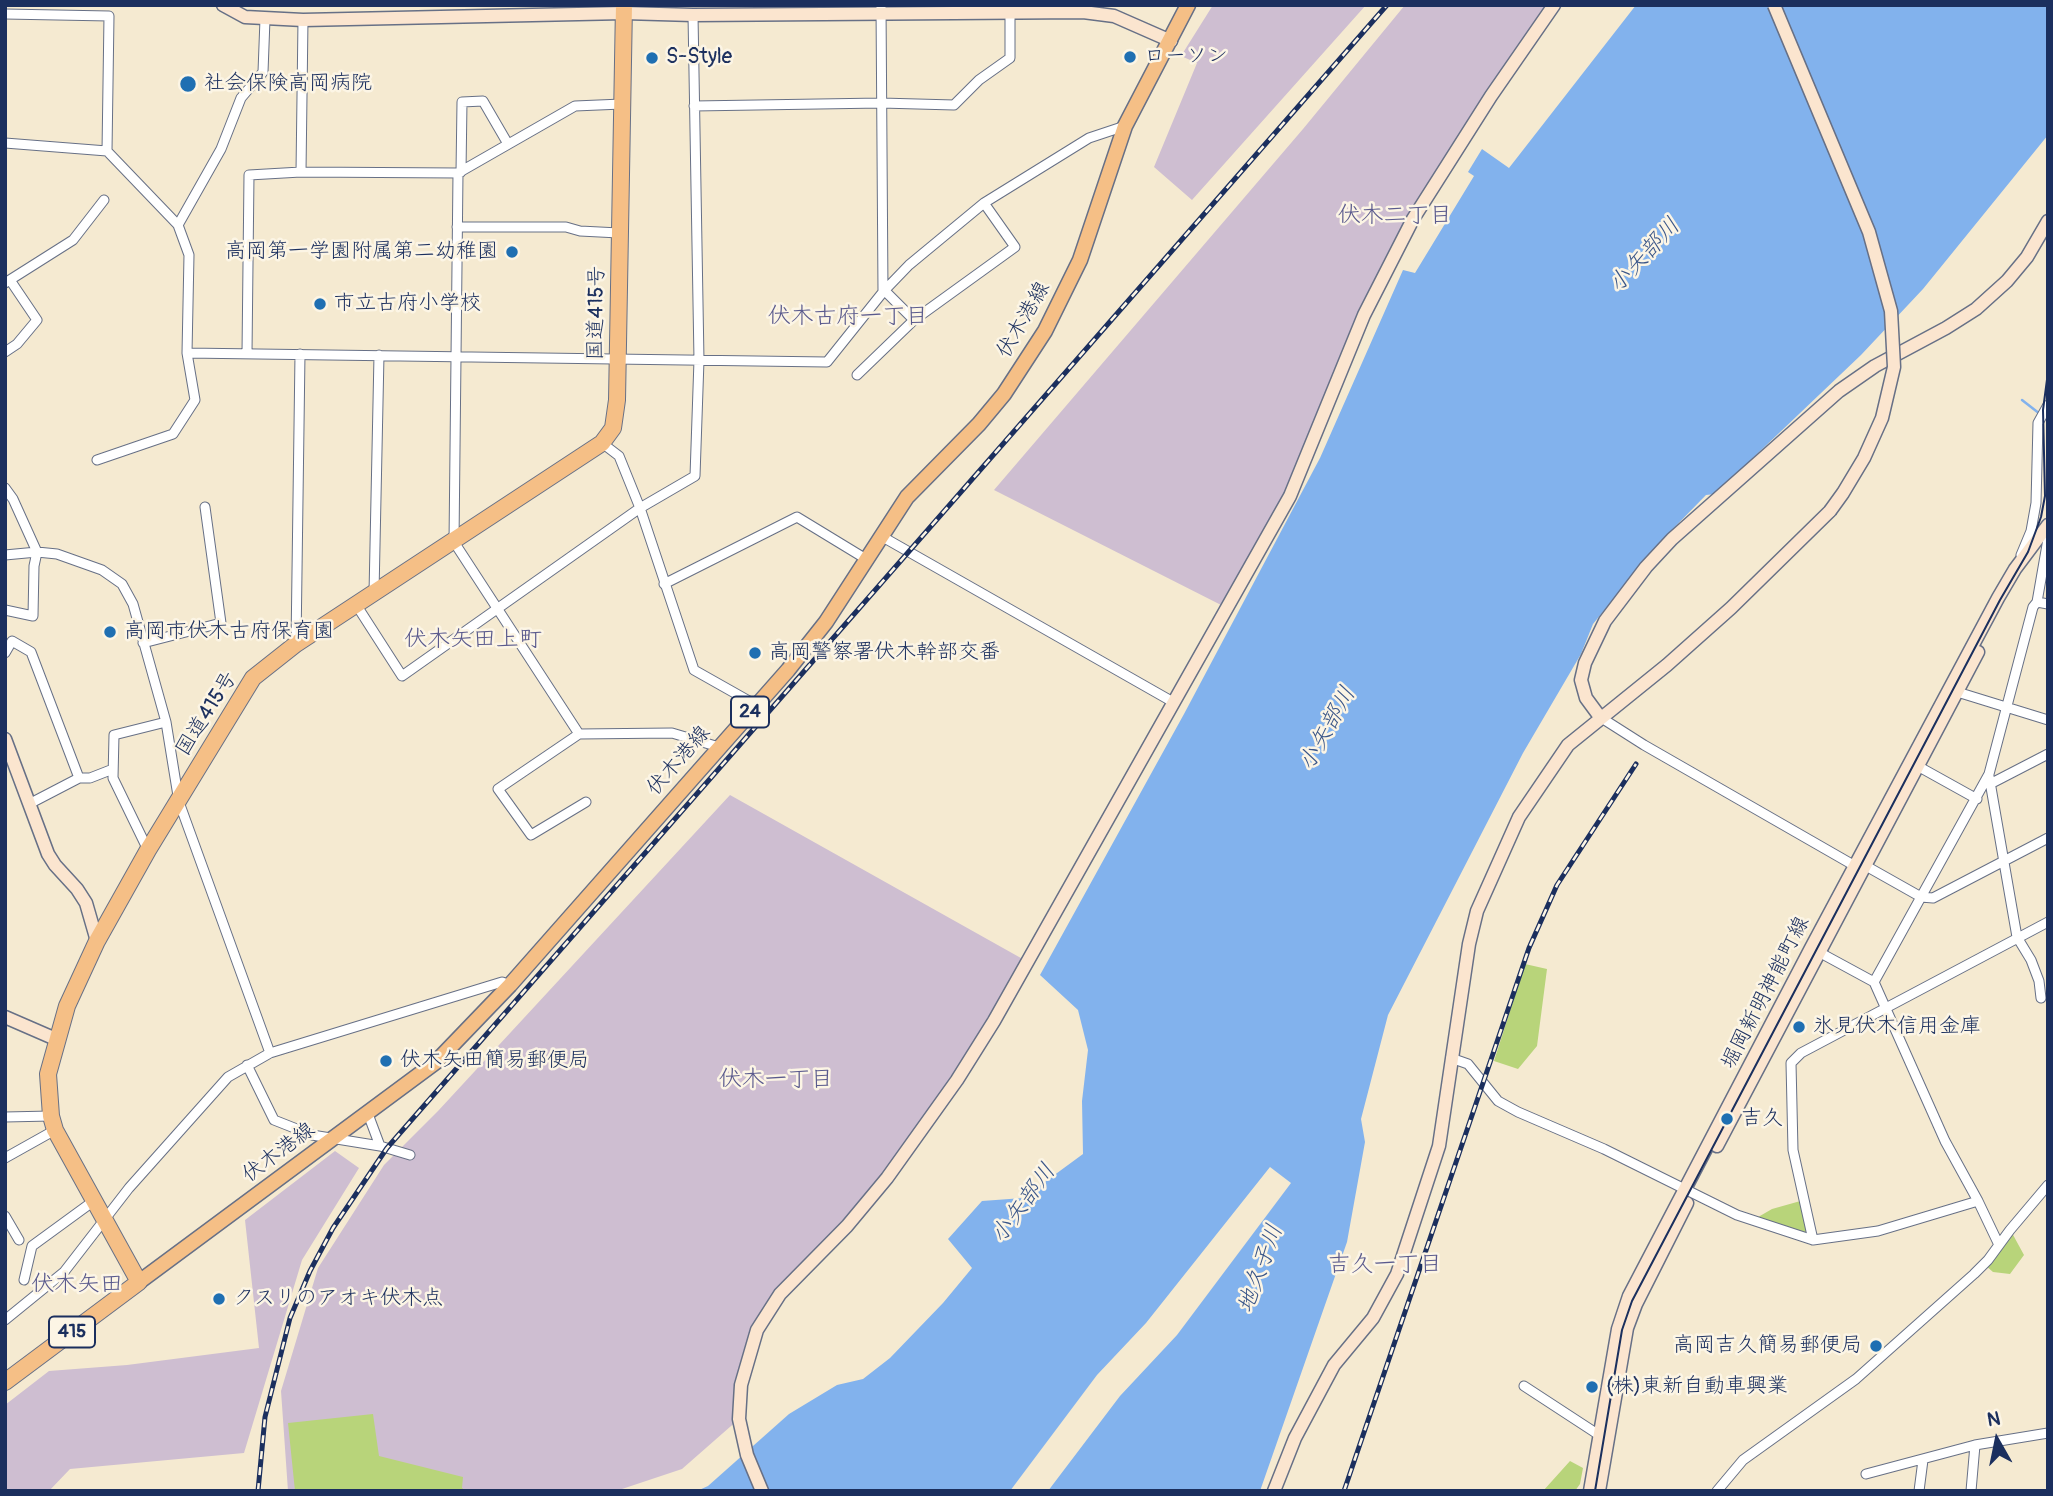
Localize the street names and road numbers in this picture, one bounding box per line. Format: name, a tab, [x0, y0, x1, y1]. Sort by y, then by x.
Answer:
street label: 国道415号	[584, 265, 610, 361]
street label: 伏木港線	[992, 277, 1056, 363]
street label: 国道415号	[171, 667, 243, 761]
road number: 24	[731, 696, 769, 727]
street label: 伏木港線	[642, 721, 716, 801]
street label: 堀岡新明神能町線	[1717, 912, 1815, 1074]
street label: 伏木港線	[238, 1118, 320, 1188]
road number: 415	[49, 1316, 95, 1348]

